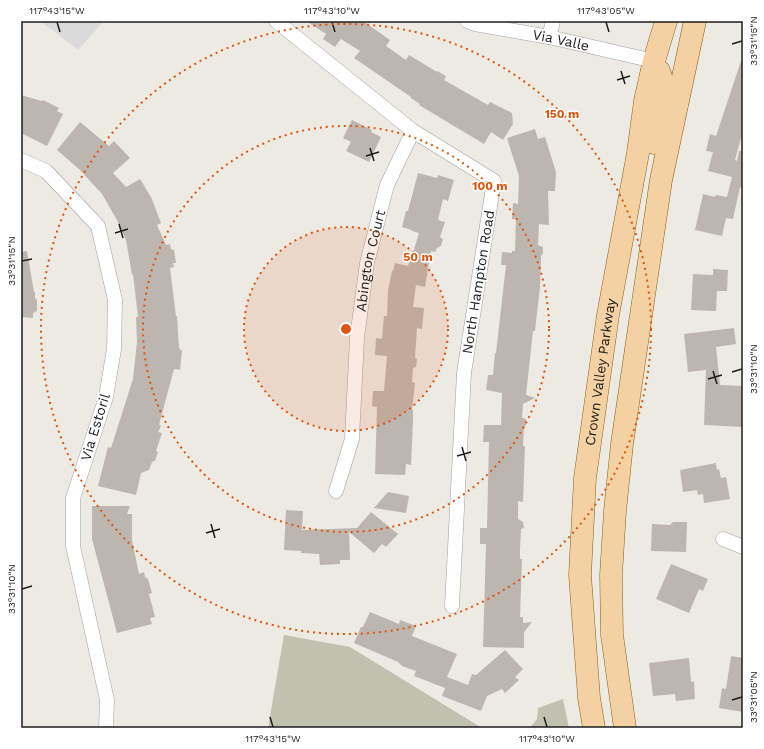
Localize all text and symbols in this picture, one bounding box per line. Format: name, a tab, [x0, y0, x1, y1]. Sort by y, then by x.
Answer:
text: 117°43'15"W	[29, 5, 85, 16]
text: 117°43'10"W	[304, 5, 360, 16]
text: 117°43'05"W	[577, 5, 635, 16]
text: 33°31'15"N	[748, 16, 759, 66]
street label: Via Valle	[531, 26, 591, 54]
text: 150 m	[545, 107, 579, 121]
text: 100 m	[472, 179, 508, 193]
street label: Abington Court	[353, 208, 388, 313]
street label: North Hampton Road	[459, 209, 497, 355]
text: 33°31'15"N	[6, 236, 17, 286]
text: 50 m	[403, 250, 433, 264]
street label: Crown Valley Parkway	[582, 296, 619, 447]
centre of rings	[339, 322, 353, 336]
text: 33°31'10"N	[748, 344, 759, 394]
street label: Via Estoril	[77, 391, 113, 463]
text: 33°31'10"N	[6, 564, 17, 614]
text: 33°31'05"N	[748, 671, 759, 723]
text: 117°43'15"W	[245, 733, 301, 744]
text: 117°43'10"W	[519, 733, 575, 744]

